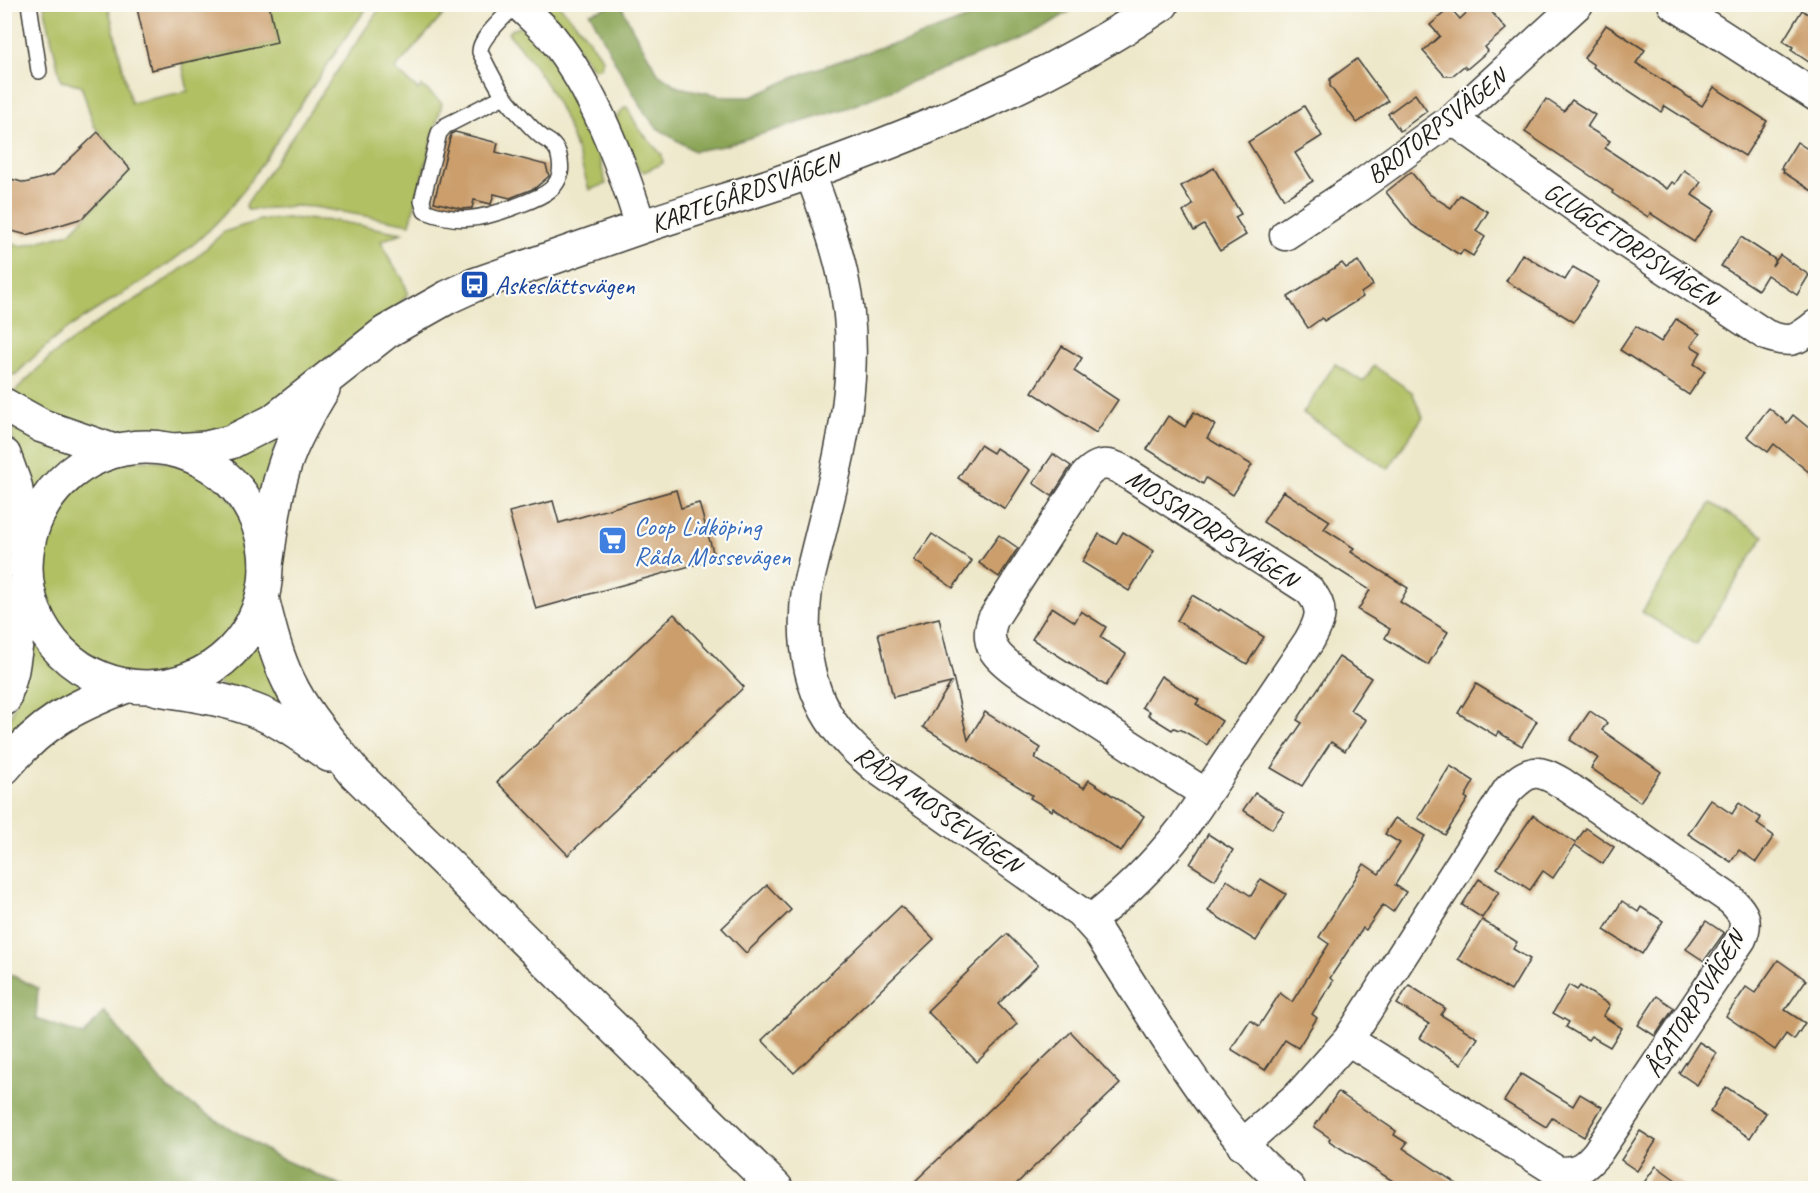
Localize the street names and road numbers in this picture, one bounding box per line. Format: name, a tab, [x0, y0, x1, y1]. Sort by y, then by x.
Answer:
street label: BROTORPSVÄGEN	[1360, 59, 1516, 191]
street label: KARTEGÅRDSVÄGEN	[646, 143, 848, 240]
street label: GLUGGETORPSVÄGEN	[1538, 174, 1727, 317]
street label: MOSSATORPSVÄGEN	[1120, 461, 1307, 598]
street label: RÅDA MOSSEVÄGEN	[848, 738, 1031, 883]
street label: ÅSATORPSVÄGEN	[1637, 922, 1755, 1083]

